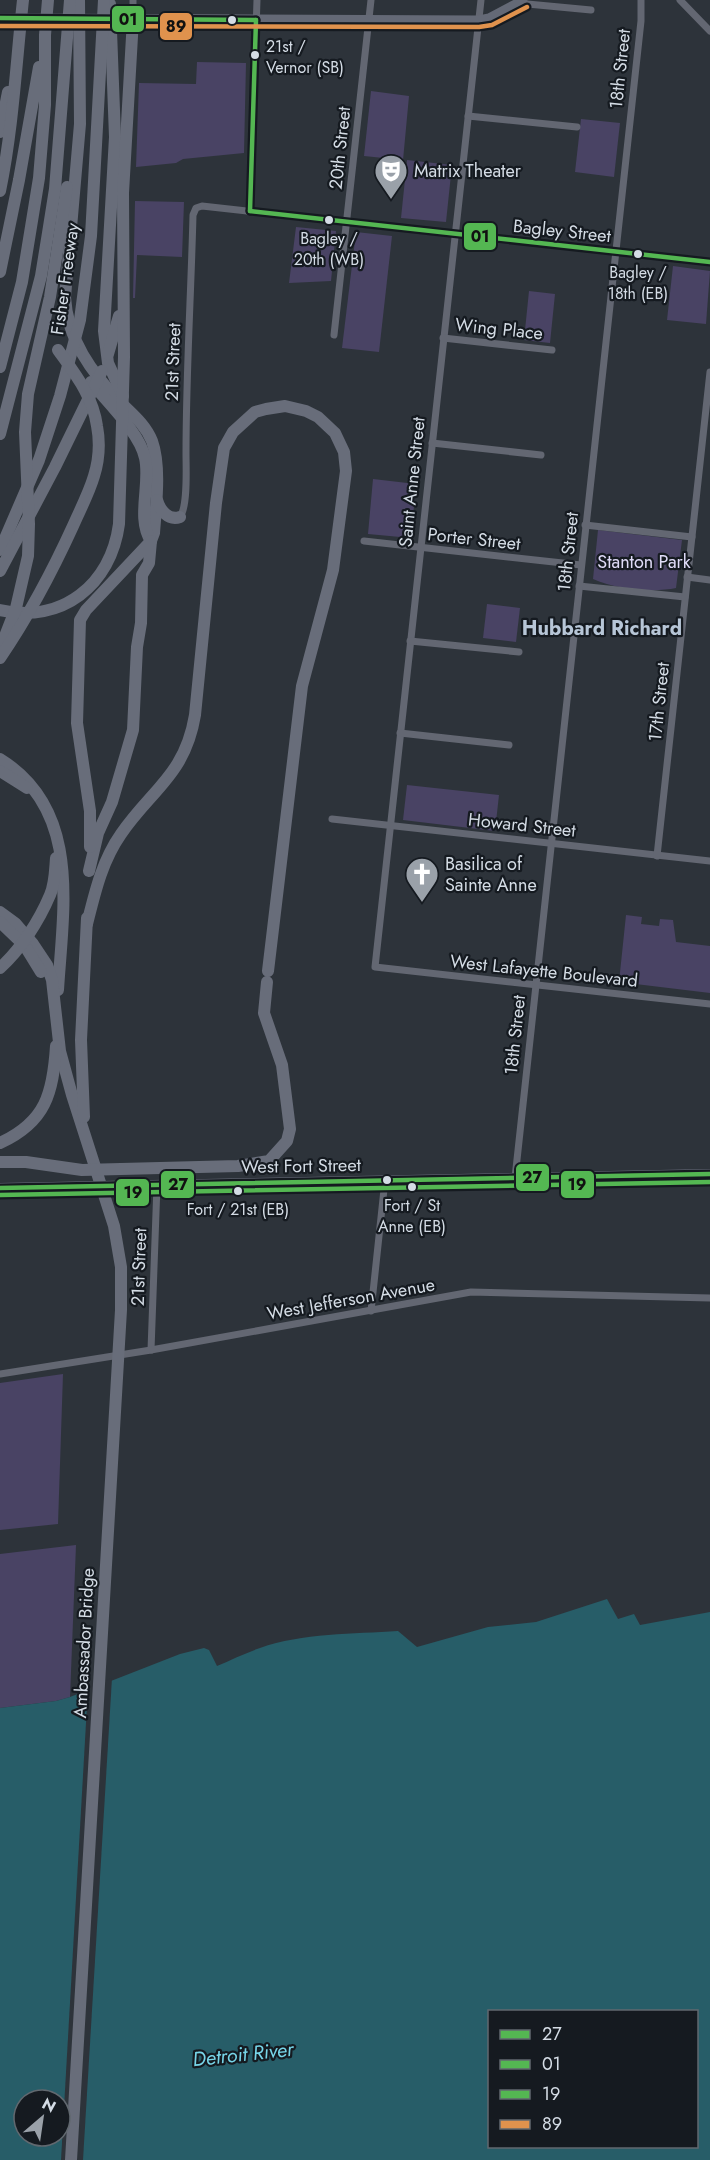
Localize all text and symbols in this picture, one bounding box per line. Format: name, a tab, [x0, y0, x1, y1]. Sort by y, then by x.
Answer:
line badge: 01	[111, 5, 145, 33]
text: 01	[119, 8, 137, 31]
line badge: 89	[159, 12, 193, 41]
unlabelled marker	[226, 14, 238, 26]
text: 89	[166, 15, 186, 38]
street label: 18th Street	[603, 27, 637, 110]
place label: 21st / Vernor (SB)	[266, 35, 344, 79]
marker: 21st / Vernor (SB)	[249, 49, 261, 61]
street label: 20th Street	[323, 105, 357, 191]
theatre icon: Matrix Theater	[373, 153, 409, 200]
place label: Matrix Theater	[414, 158, 522, 184]
street label: Bagley Street	[512, 213, 613, 249]
marker: Bagley / 20th (WB)	[323, 214, 335, 226]
street label: Fisher Freeway	[44, 221, 86, 337]
line badge: 01	[463, 222, 497, 251]
text: 01	[471, 225, 489, 248]
place label: Bagley / 20th (WB)	[294, 227, 364, 271]
marker: Bagley / 18th (EB)	[632, 248, 644, 260]
place label: Bagley / 18th (EB)	[608, 261, 668, 305]
street label: Wing Place	[454, 311, 544, 347]
street label: 21st Street	[159, 322, 187, 402]
street label: Saint Anne Street	[392, 415, 432, 548]
street label: 18th Street	[551, 510, 585, 593]
street label: Porter Street	[426, 521, 522, 557]
park label: Stanton Park	[597, 549, 691, 575]
district label: Hubbard Richard	[522, 614, 682, 643]
street label: 17th Street	[642, 660, 676, 743]
street label: Howard Street	[467, 806, 578, 844]
place label: Basilica of Sainte Anne	[445, 851, 537, 898]
church icon: Basilica of Sainte Anne	[404, 856, 440, 903]
street label: West Lafayette Boulevard	[449, 948, 639, 994]
street label: 18th Street	[498, 993, 532, 1076]
street label: West Fort Street	[241, 1152, 362, 1180]
line badge: 27	[515, 1163, 550, 1192]
text: 27	[522, 1166, 542, 1189]
line badge: 27	[160, 1170, 195, 1199]
line badge: 19	[560, 1170, 595, 1199]
text: 27	[168, 1173, 188, 1196]
text: 19	[568, 1173, 586, 1196]
unlabelled marker	[381, 1174, 393, 1186]
line badge: 19	[115, 1178, 150, 1207]
text: 19	[124, 1181, 142, 1204]
marker: Fort / St Anne (EB)	[406, 1181, 418, 1193]
marker: Fort / 21st (EB)	[232, 1185, 244, 1197]
place label: Fort / St Anne (EB)	[378, 1194, 446, 1238]
place label: Fort / 21st (EB)	[187, 1198, 289, 1221]
street label: 21st Street	[125, 1227, 153, 1307]
street label: West Jefferson Avenue	[265, 1271, 437, 1327]
street label: Ambassador Bridge	[67, 1567, 101, 1719]
legend	[488, 2010, 698, 2148]
text: 27	[542, 2021, 562, 2047]
water label: Detroit River	[191, 2035, 296, 2074]
text: 01	[542, 2051, 561, 2077]
text: 19	[542, 2081, 560, 2107]
north arrow	[12, 2088, 72, 2148]
text: N	[38, 2092, 60, 2118]
text: 89	[542, 2111, 562, 2137]

